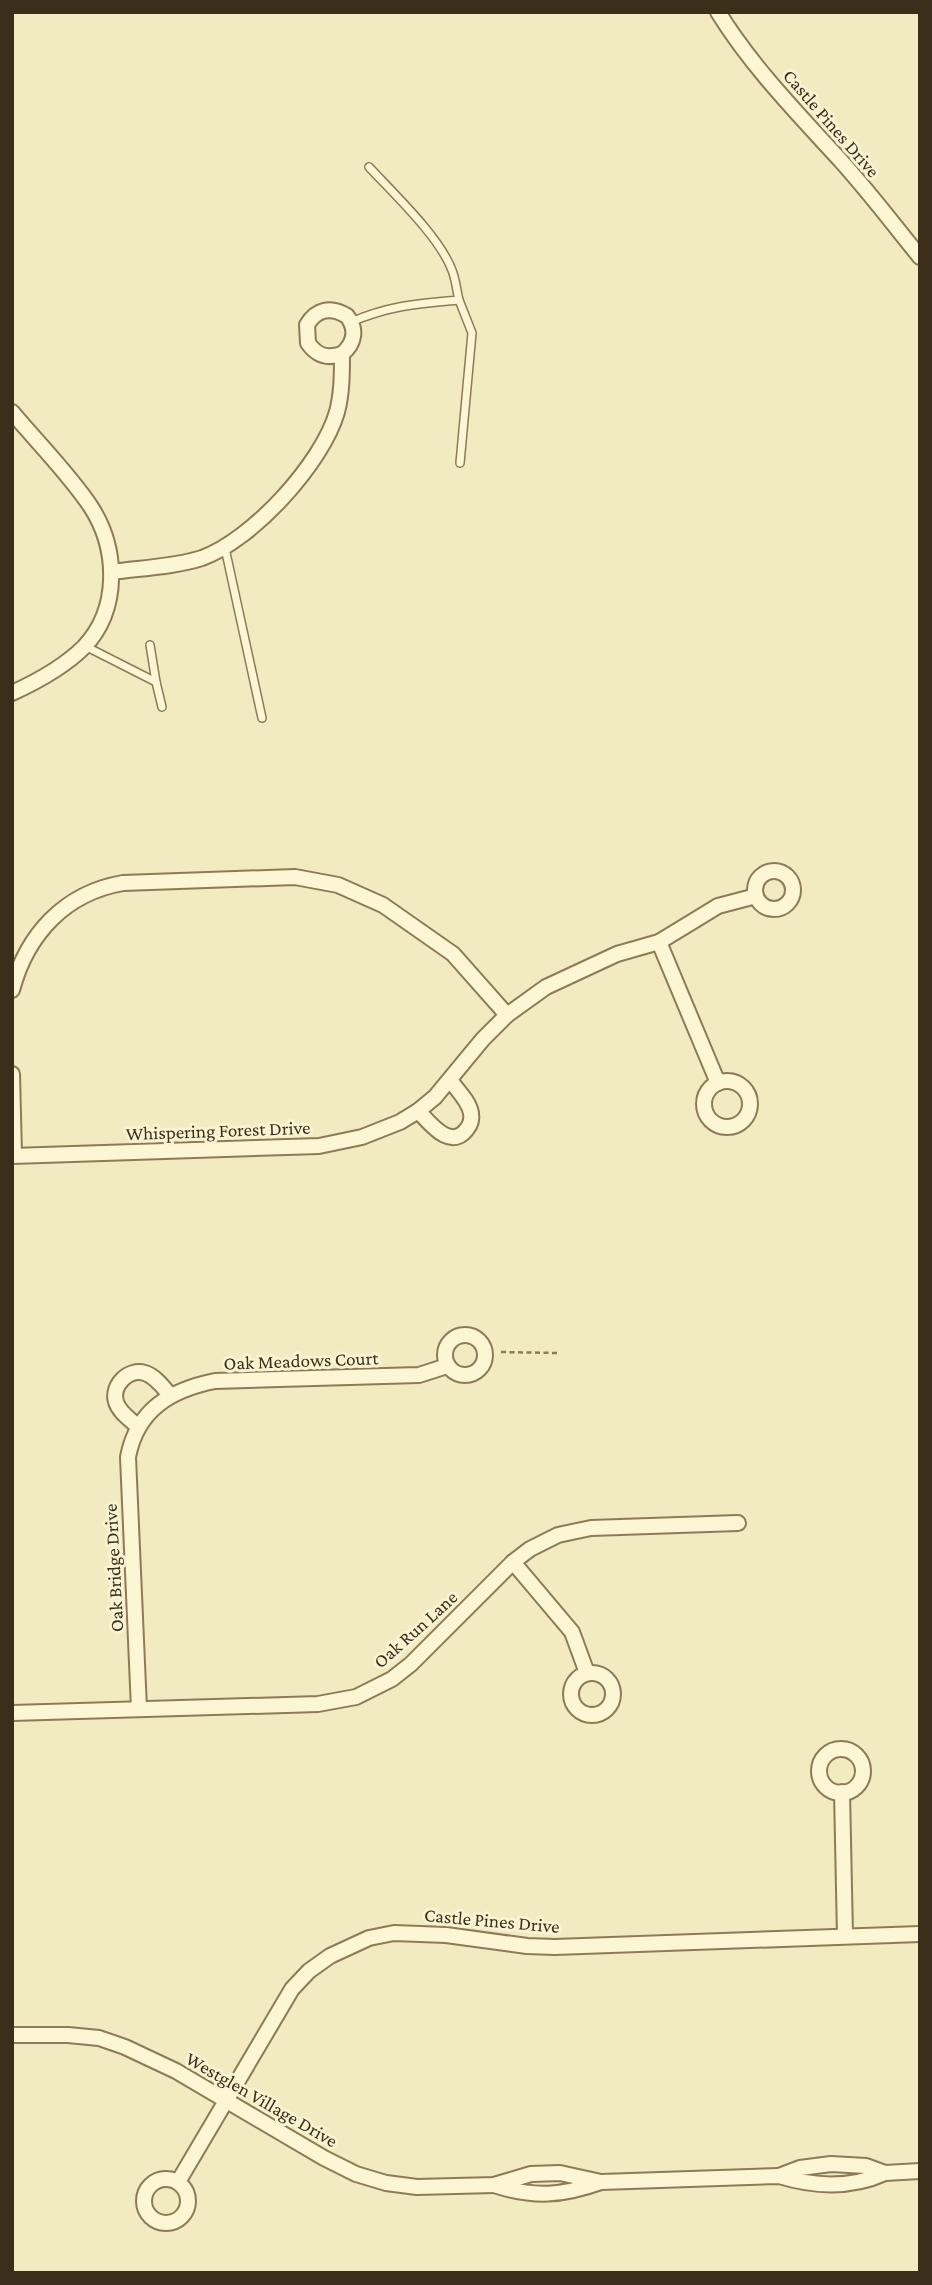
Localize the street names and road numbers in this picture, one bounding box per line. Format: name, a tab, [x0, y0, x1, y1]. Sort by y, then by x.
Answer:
street label: Castle Pines Drive	[779, 65, 884, 182]
street label: Whispering Forest Drive	[125, 1117, 311, 1144]
street label: Oak Meadows Court	[223, 1347, 380, 1374]
street label: Oak Bridge Drive	[100, 1503, 127, 1633]
street label: Oak Run Lane	[369, 1586, 461, 1672]
street label: Castle Pines Drive	[423, 1904, 561, 1937]
street label: Westglen Village Drive	[182, 2047, 341, 2151]

